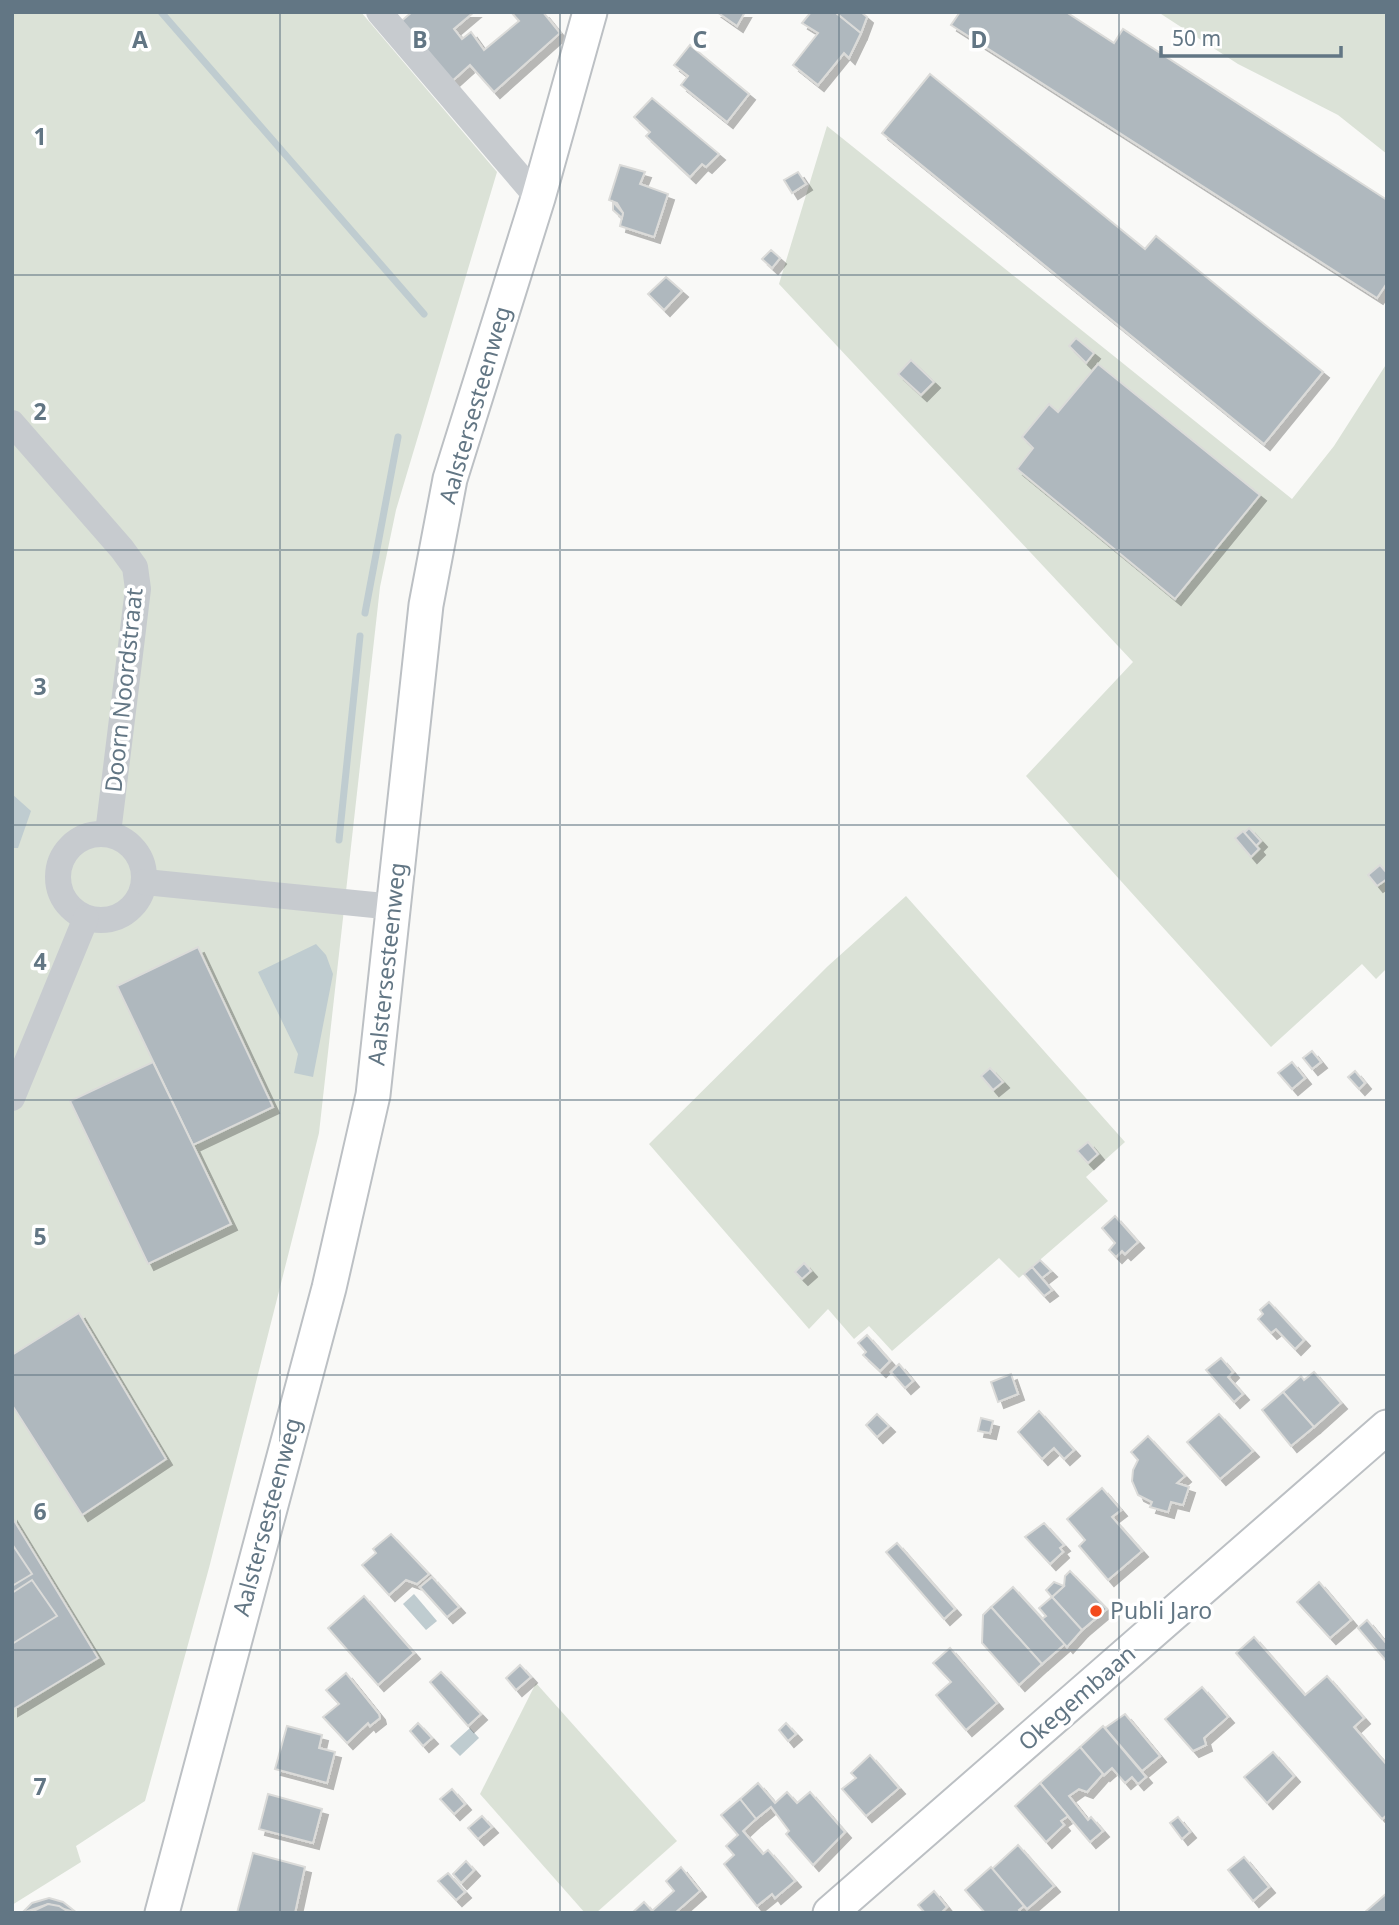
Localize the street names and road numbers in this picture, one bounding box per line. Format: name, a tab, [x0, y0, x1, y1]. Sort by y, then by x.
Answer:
street label: Aalstersesteenweg	[431, 302, 518, 507]
street label: Doorn Noordstraat	[96, 586, 150, 794]
street label: Aalstersesteenweg	[359, 861, 413, 1067]
street label: Aalstersesteenweg	[224, 1414, 308, 1619]
street label: Okegembaan	[1011, 1637, 1142, 1757]

